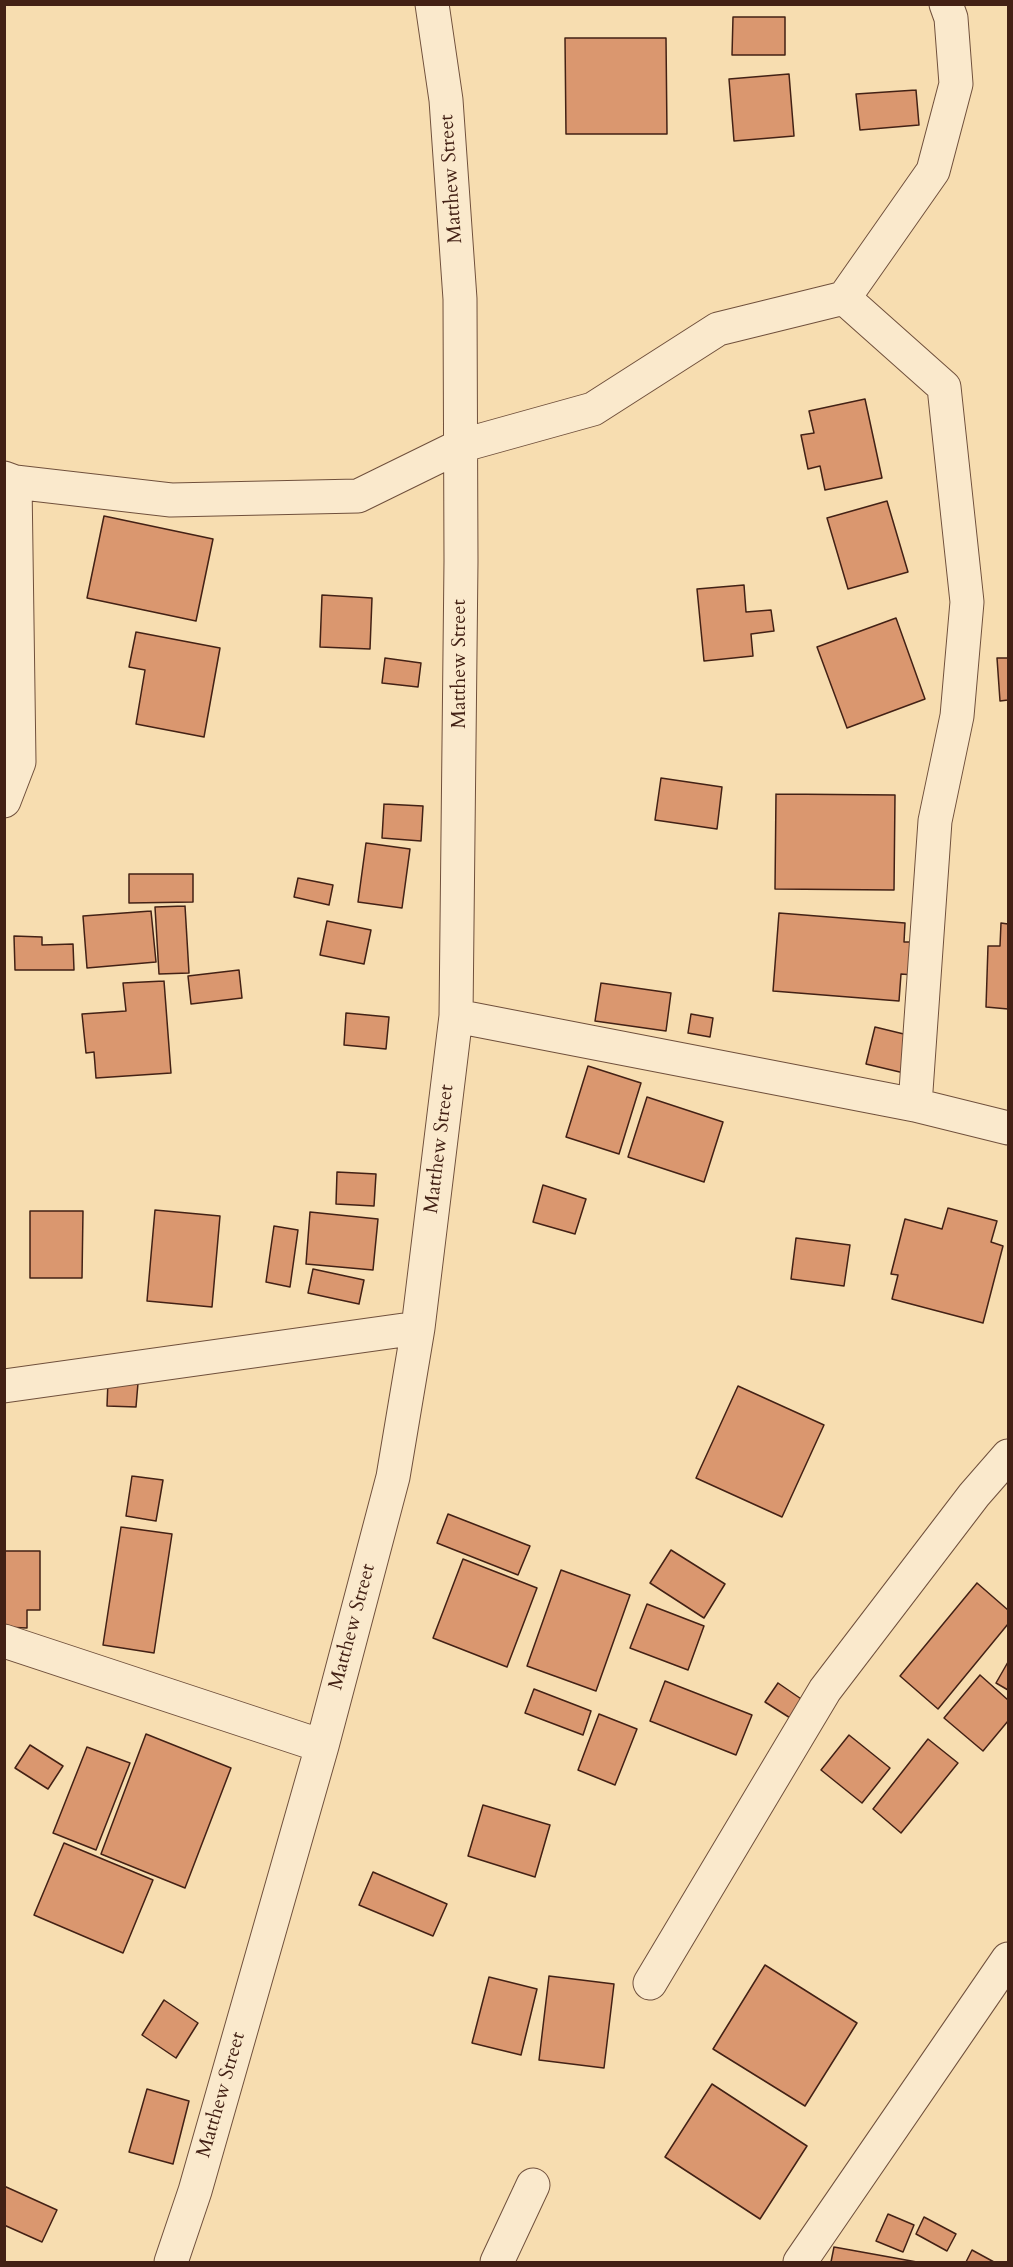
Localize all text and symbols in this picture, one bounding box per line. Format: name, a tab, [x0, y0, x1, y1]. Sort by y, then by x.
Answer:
street label: Matthew Street	[436, 113, 468, 245]
street label: Matthew Street	[448, 599, 472, 729]
street label: Matthew Street	[420, 1083, 460, 1215]
street label: Matthew Street	[325, 1561, 381, 1693]
street label: Matthew Street	[193, 2029, 251, 2161]

